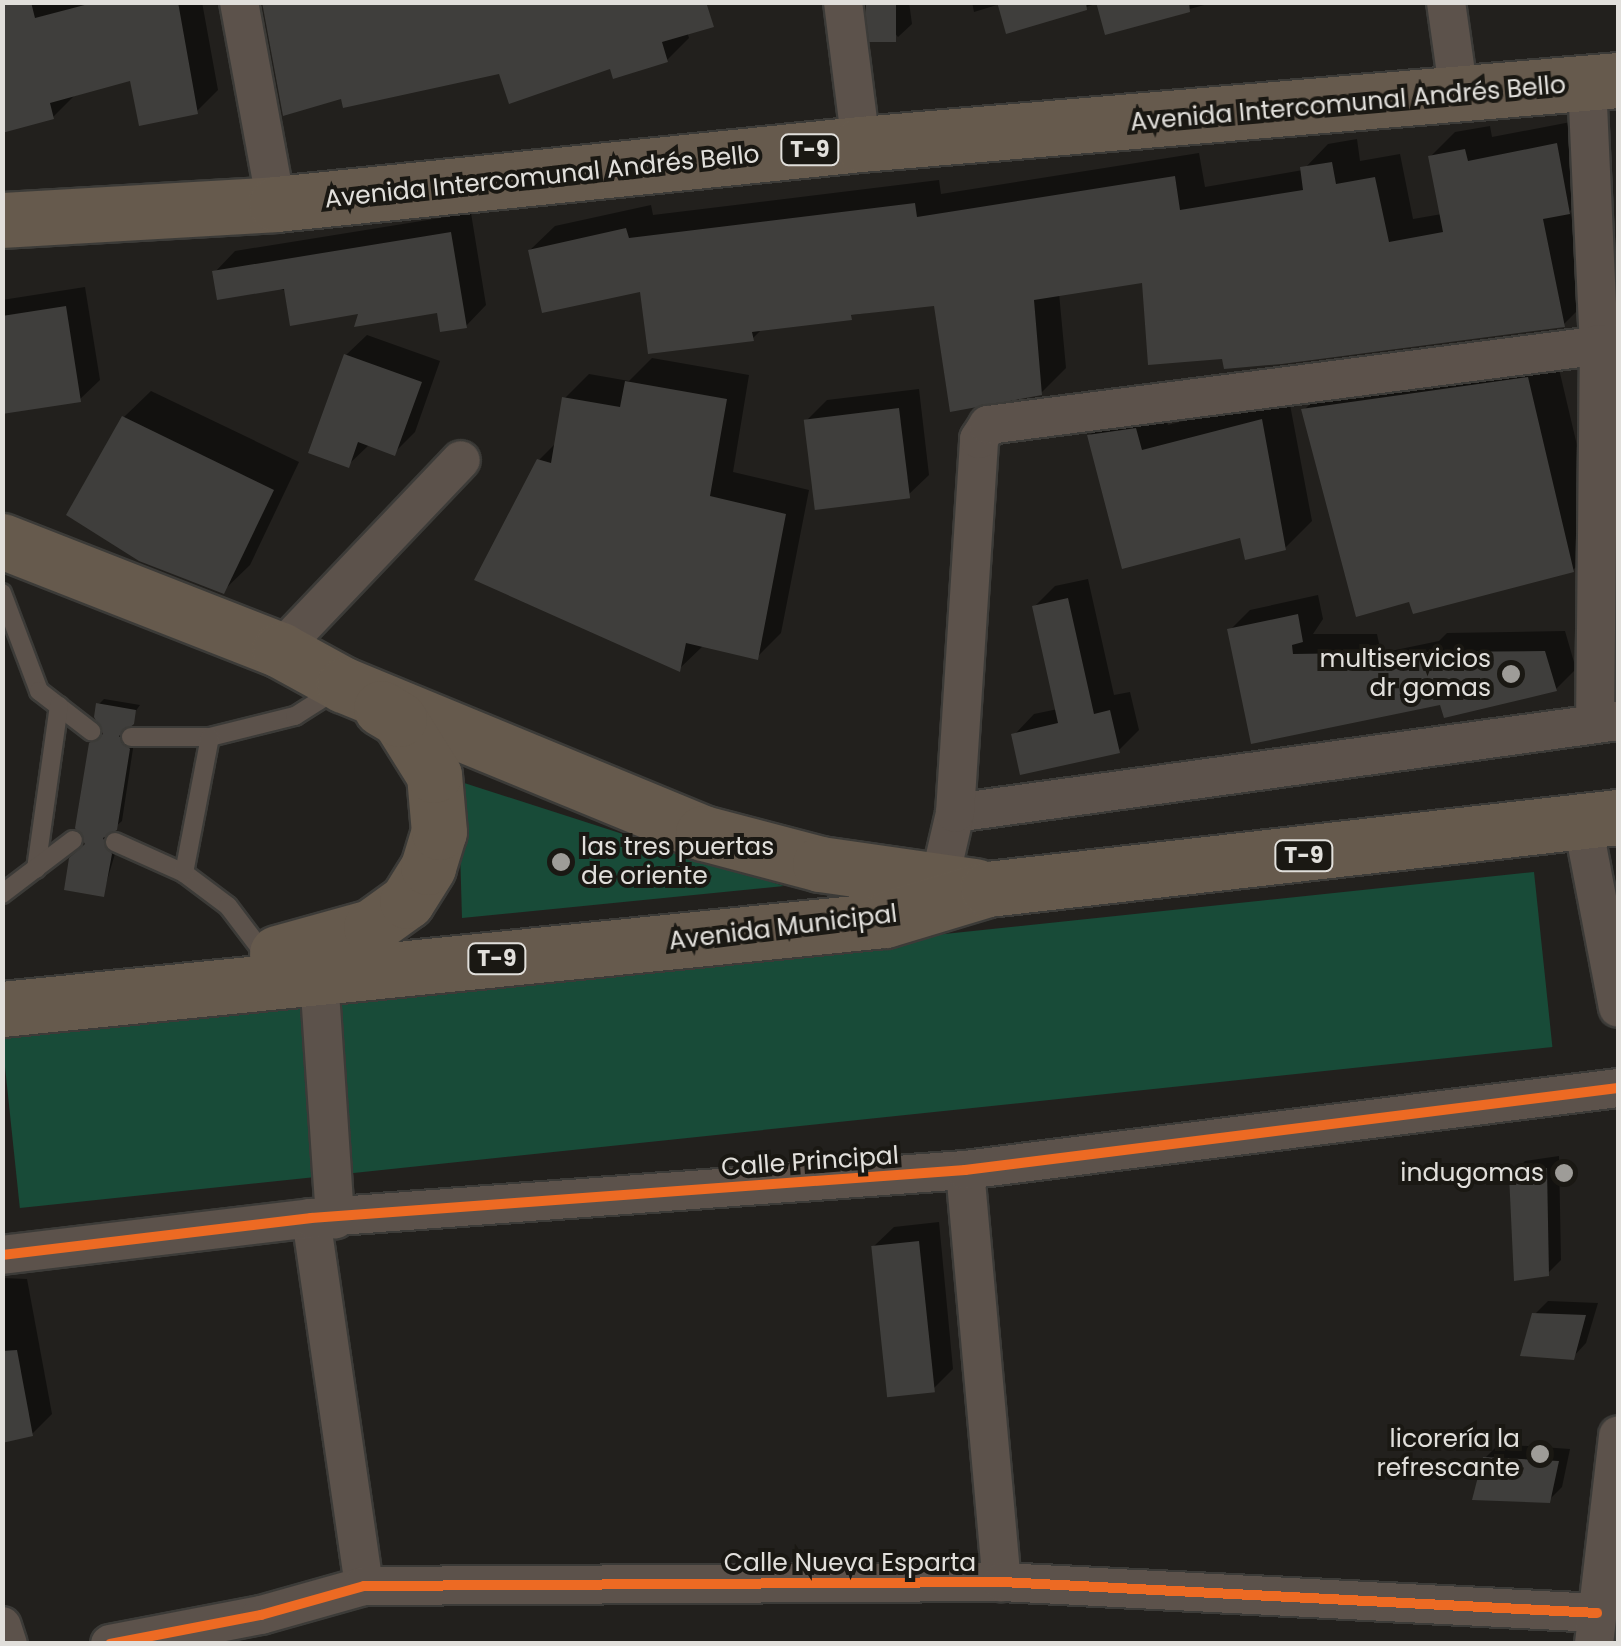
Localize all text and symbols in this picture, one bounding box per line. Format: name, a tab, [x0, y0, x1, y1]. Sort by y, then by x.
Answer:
street label: Avenida Intercomunal Andrés Bello	[1129, 70, 1567, 138]
road number: T-9	[780, 133, 840, 167]
street label: Avenida Intercomunal Andrés Bello	[323, 139, 761, 215]
place label: multiservicios dr gomas	[1319, 645, 1491, 704]
marker: multiservicios dr gomas	[1500, 663, 1522, 685]
place label: las tres puertas de oriente	[581, 833, 774, 892]
road number: T-9	[1274, 839, 1334, 873]
marker: las tres puertas de oriente	[550, 851, 572, 873]
street label: Avenida Municipal	[667, 899, 899, 957]
road number: T-9	[467, 942, 527, 976]
street label: Calle Principal	[720, 1141, 900, 1183]
place label: indugomas	[1400, 1158, 1544, 1188]
marker: indugomas	[1553, 1162, 1575, 1184]
place label: licorería la refrescante	[1376, 1425, 1520, 1484]
marker: licorería la refrescante	[1529, 1443, 1551, 1465]
street label: Calle Nueva Esparta	[724, 1548, 976, 1578]

